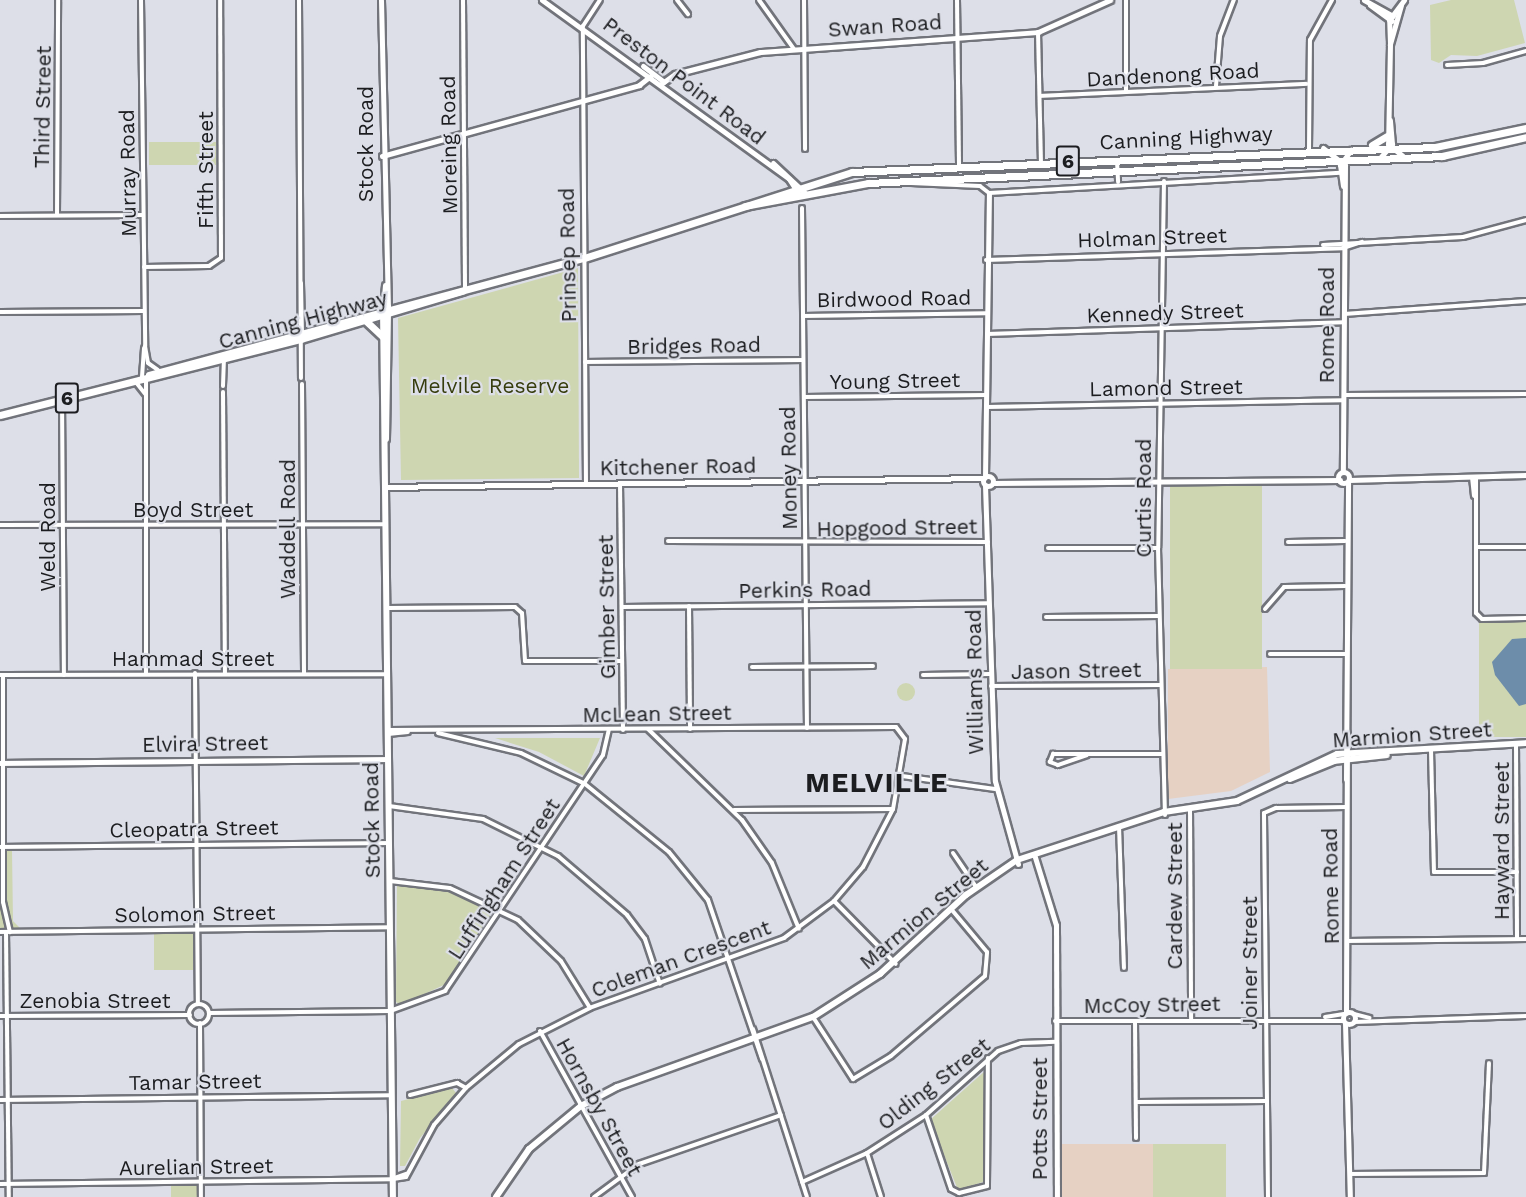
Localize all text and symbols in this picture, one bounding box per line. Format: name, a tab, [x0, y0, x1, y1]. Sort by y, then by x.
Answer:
street label: Swan Road	[827, 9, 943, 43]
street label: Preston Point Road	[598, 12, 770, 150]
street label: Third Street	[29, 45, 57, 169]
street label: Dandenong Road	[1086, 58, 1260, 92]
street label: Moreing Road	[435, 75, 463, 215]
street label: Stock Road	[353, 86, 379, 202]
street label: Murray Road	[114, 109, 142, 237]
street label: Fifth Street	[193, 111, 219, 229]
street label: Canning Highway	[1099, 121, 1273, 155]
road number: 6	[1054, 144, 1082, 178]
street label: Prinsep Road	[554, 187, 582, 323]
street label: Holman Street	[1077, 223, 1227, 253]
street label: Rome Road	[1314, 267, 1340, 383]
street label: Canning Highway	[216, 285, 390, 355]
street label: Birdwood Road	[816, 285, 972, 313]
street label: Kennedy Street	[1086, 298, 1244, 328]
street label: Bridges Road	[627, 332, 761, 360]
street label: Young Street	[829, 367, 961, 395]
park label: Melvile Reserve	[411, 373, 569, 399]
street label: Lamond Street	[1089, 374, 1243, 402]
road number: 6	[54, 381, 80, 415]
street label: Money Road	[775, 406, 803, 530]
street label: Curtis Road	[1131, 438, 1157, 558]
street label: Kitchener Road	[599, 453, 757, 481]
street label: Waddell Road	[275, 459, 301, 599]
street label: Weld Road	[35, 482, 61, 592]
street label: Boyd Street	[133, 497, 253, 523]
street label: Hopgood Street	[816, 514, 978, 542]
street label: Gimber Street	[593, 534, 621, 680]
street label: Perkins Road	[738, 576, 872, 604]
street label: Williams Road	[961, 609, 989, 755]
street label: Hammad Street	[112, 646, 274, 672]
street label: Jason Street	[1011, 657, 1141, 685]
street label: McLean Street	[582, 700, 732, 728]
street label: Marmion Street	[1331, 717, 1493, 753]
street label: Elvira Street	[142, 730, 268, 758]
street label: Stock Road	[358, 761, 386, 879]
street label: Hayward Street	[1489, 762, 1515, 920]
district label: MELVILLE	[805, 768, 949, 800]
street label: Luffingham Street	[443, 794, 565, 964]
street label: Cleopatra Street	[109, 815, 279, 843]
street label: Cardew Street	[1162, 822, 1188, 970]
street label: Rome Road	[1317, 827, 1345, 945]
street label: Marmion Street	[855, 853, 993, 975]
street label: Joiner Street	[1237, 896, 1263, 1030]
street label: Solomon Street	[114, 900, 276, 928]
street label: Coleman Crescent	[588, 915, 774, 1003]
street label: Zenobia Street	[19, 988, 171, 1014]
street label: McCoy Street	[1083, 991, 1221, 1019]
street label: Olding Street	[873, 1032, 995, 1136]
street label: Hornsby Street	[551, 1033, 647, 1181]
street label: Potts Street	[1027, 1058, 1053, 1180]
street label: Tamar Street	[128, 1068, 262, 1096]
street label: Aurelian Street	[119, 1153, 273, 1181]

